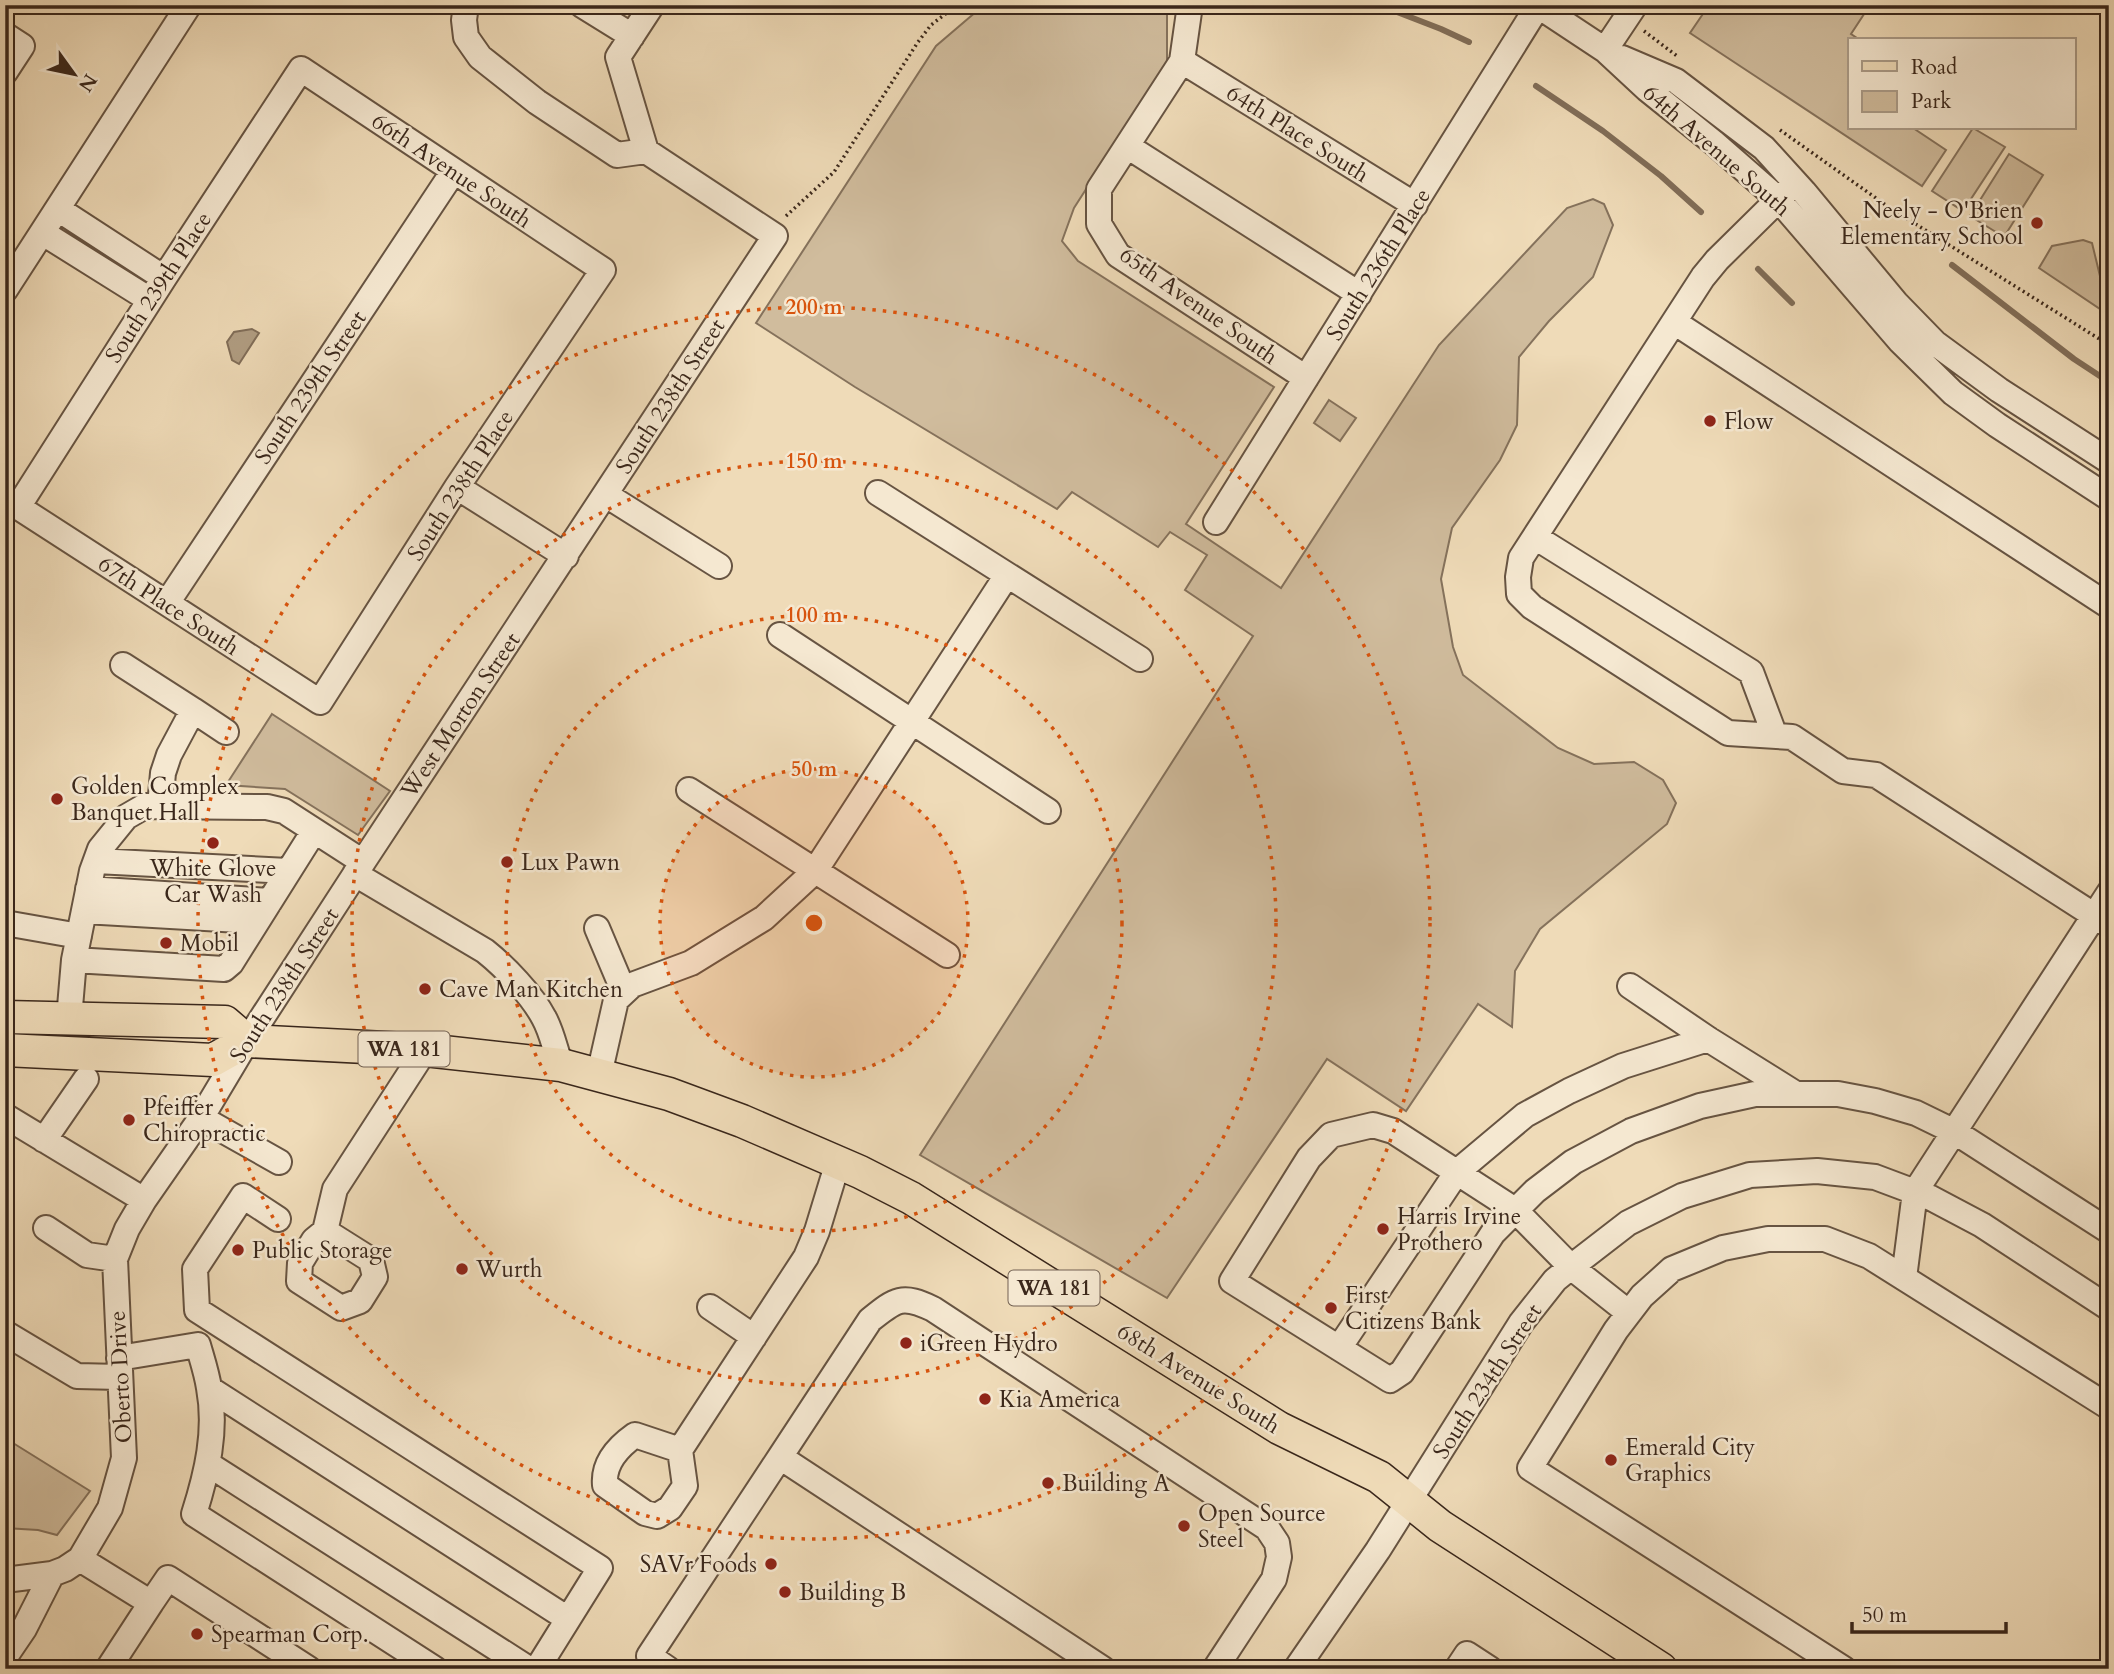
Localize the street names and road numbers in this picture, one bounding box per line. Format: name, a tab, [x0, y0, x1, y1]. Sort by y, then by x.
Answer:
street label: 64th Place South	[1221, 77, 1375, 190]
street label: 64th Avenue South	[1636, 77, 1798, 224]
street label: 66th Avenue South	[366, 105, 538, 236]
street label: South 236th Place	[1319, 182, 1438, 346]
street label: South 239th Place	[98, 206, 219, 369]
street label: 65th Avenue South	[1113, 239, 1284, 372]
street label: South 239th Street	[247, 304, 373, 470]
street label: South 238th Street	[609, 313, 732, 480]
street label: South 238th Place	[400, 404, 521, 567]
street label: 67th Place South	[92, 548, 246, 663]
street label: West Morton Street	[393, 626, 527, 805]
street label: South 238th Street	[223, 902, 346, 1069]
road number: WA 181	[358, 1032, 450, 1066]
road number: WA 181	[1009, 1270, 1100, 1306]
street label: South 234th Street	[1426, 1298, 1549, 1465]
street label: Oberto Drive	[102, 1310, 139, 1444]
street label: 68th Avenue South	[1111, 1316, 1286, 1441]

